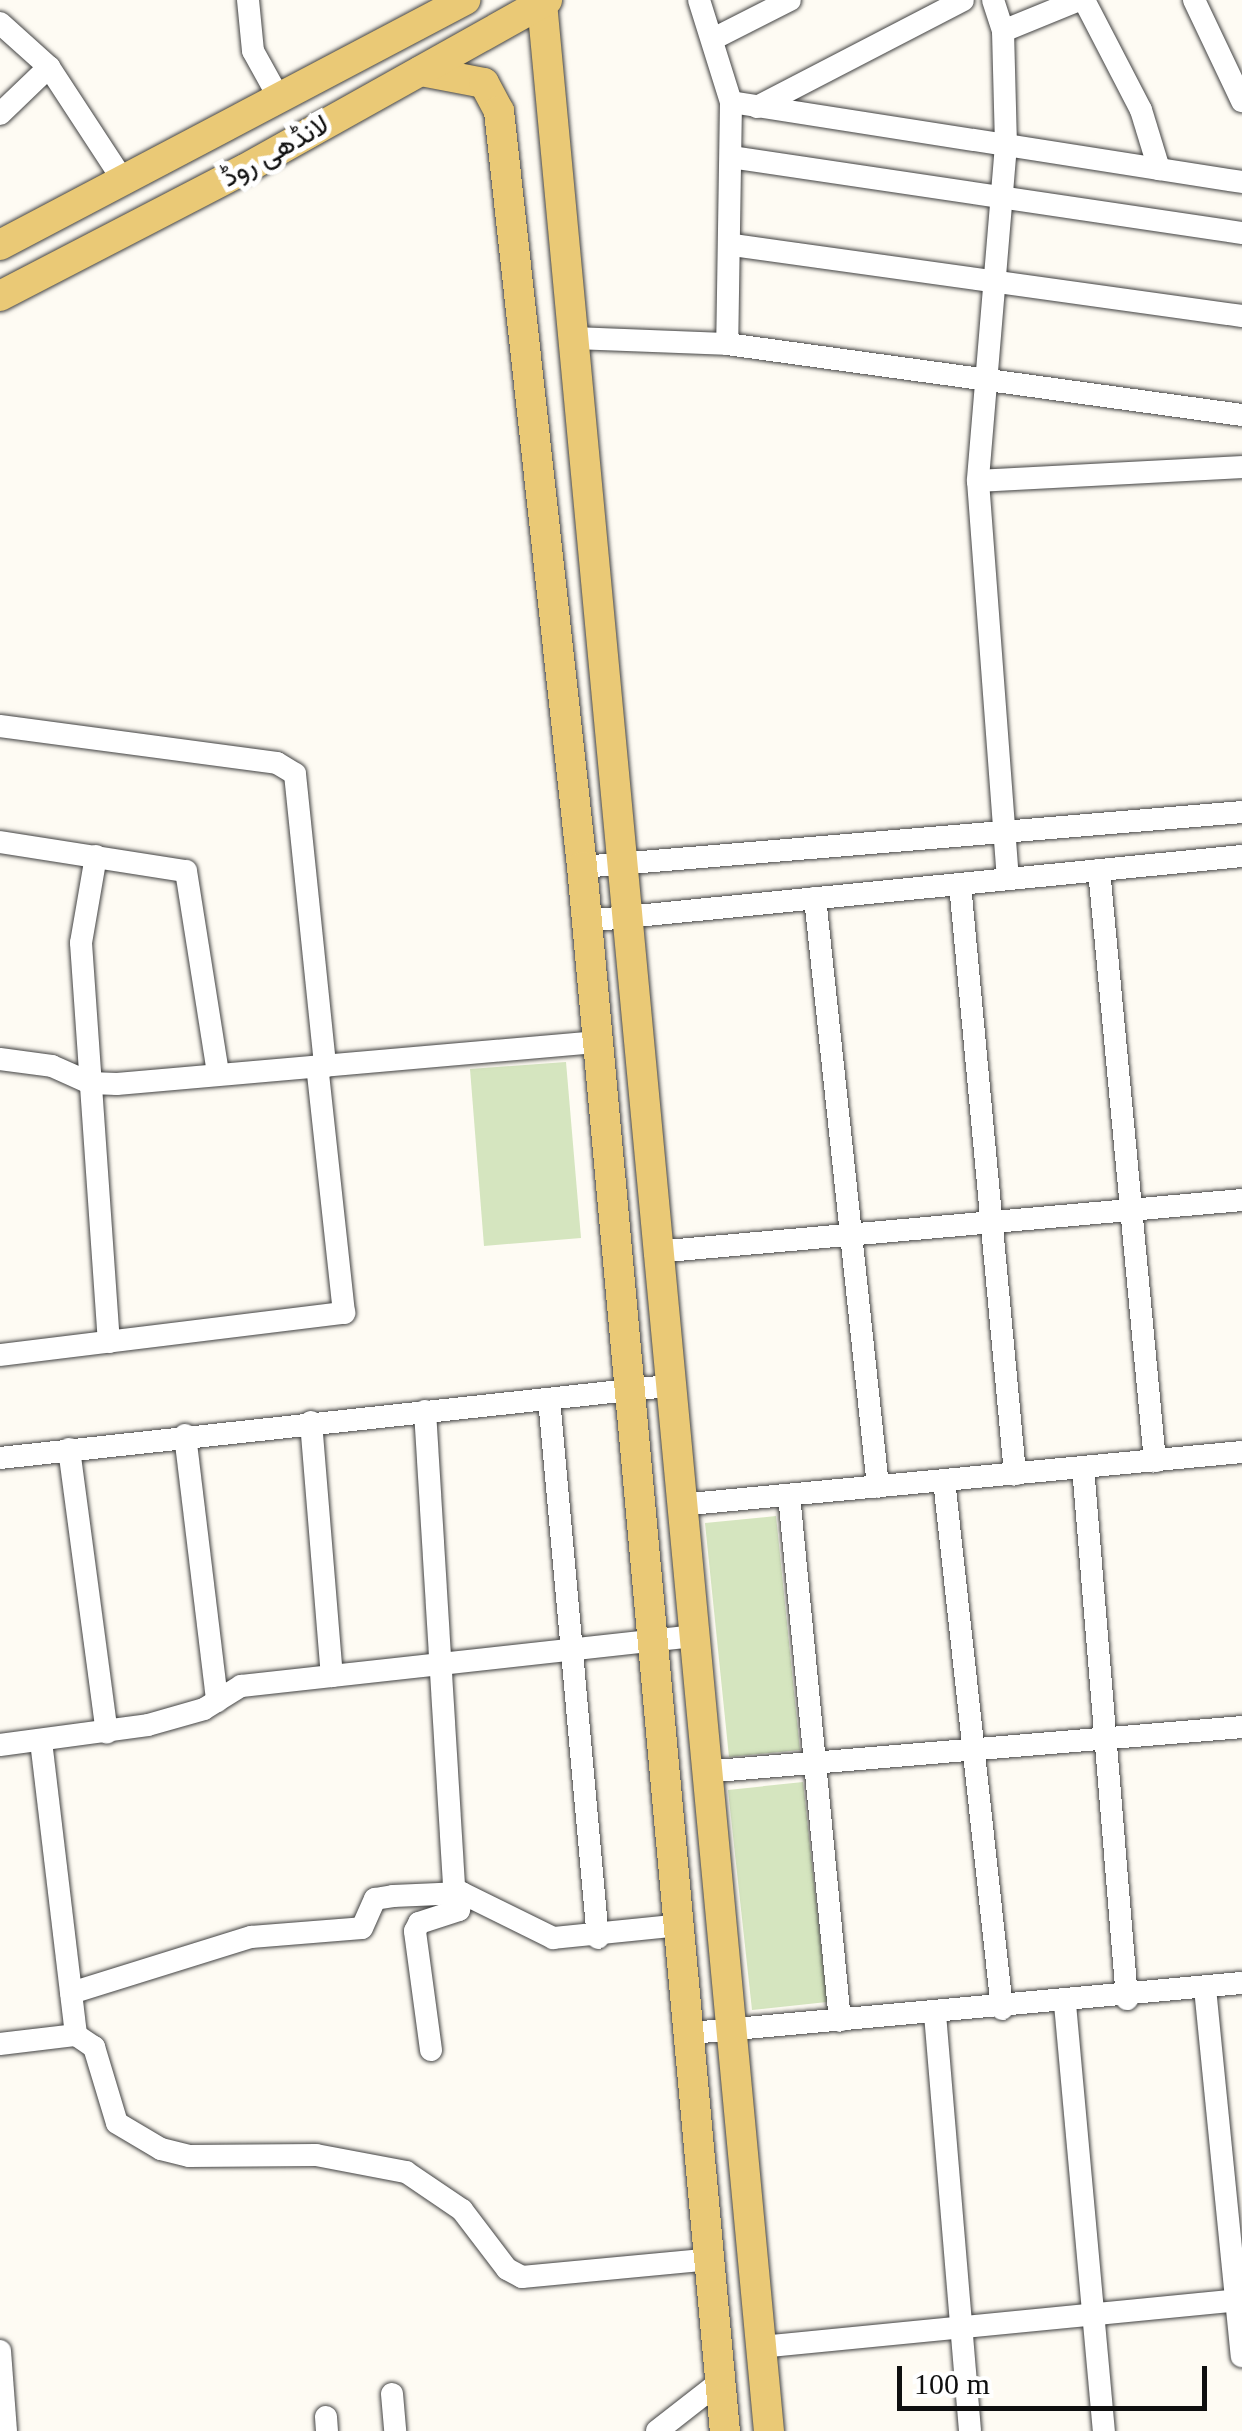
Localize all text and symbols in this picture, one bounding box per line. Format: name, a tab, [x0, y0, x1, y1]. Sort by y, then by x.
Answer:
street label: لانڈھی روڈ	[215, 108, 335, 194]
scale bar	[902, 2346, 1212, 2408]
text: 100 m	[914, 2367, 990, 2400]

